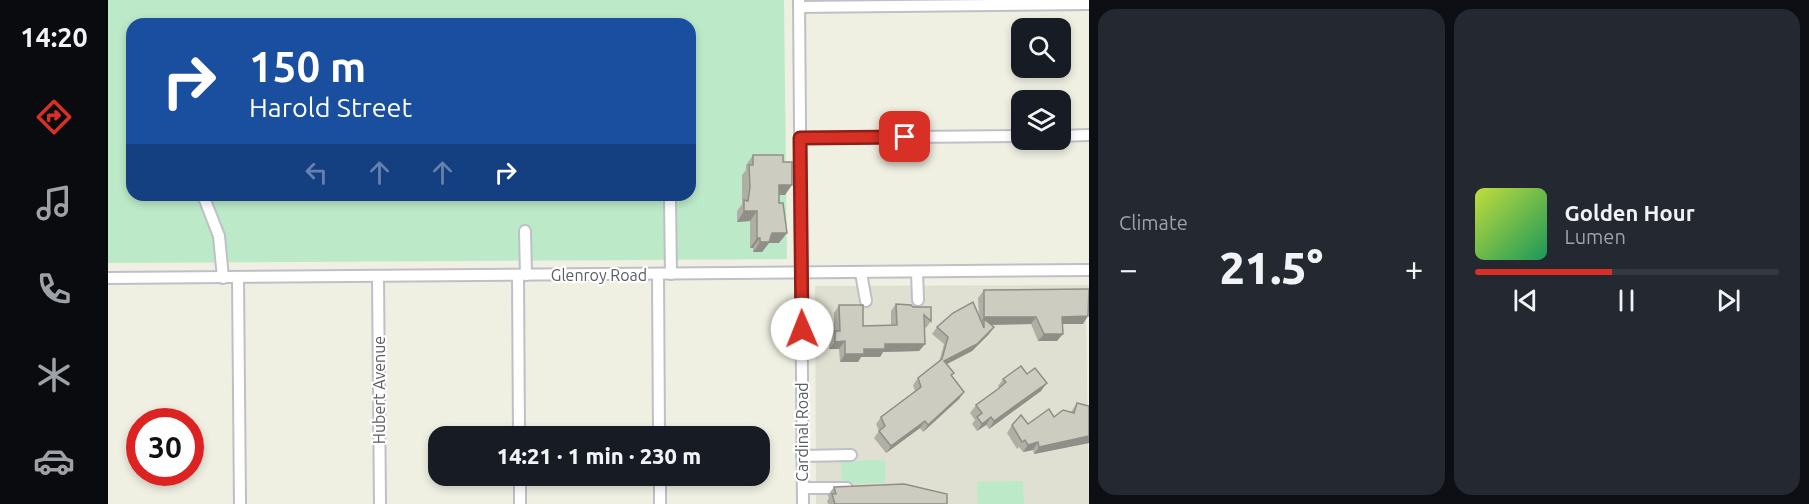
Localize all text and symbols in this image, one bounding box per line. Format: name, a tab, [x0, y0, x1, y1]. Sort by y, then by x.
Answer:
map controls	[1011, 18, 1071, 150]
button: search	[1011, 18, 1071, 78]
text: 14:20	[20, 22, 88, 52]
icon: right	[150, 42, 228, 120]
text: 150 m	[249, 43, 366, 90]
button: layers	[1011, 90, 1071, 150]
text: Harold Street	[249, 92, 412, 122]
icon: directions	[33, 96, 75, 138]
pin	[879, 111, 930, 162]
icon: arrive	[888, 120, 921, 153]
icon: left	[300, 156, 333, 189]
icon: ahead	[363, 156, 396, 189]
icon: ahead	[426, 156, 459, 189]
icon: right	[489, 156, 522, 189]
icon: music	[33, 182, 75, 224]
text: Golden Hour	[1565, 200, 1695, 225]
text: Climate	[1119, 211, 1188, 234]
text: Lumen	[1565, 225, 1626, 248]
text: 21.5°	[1219, 242, 1323, 293]
text: −	[1119, 250, 1138, 287]
text: +	[1405, 250, 1423, 287]
street label: Glenroy Road	[551, 266, 647, 284]
icon: phone	[33, 268, 75, 310]
icon: previous	[1509, 284, 1542, 317]
icon: pause	[1610, 284, 1643, 317]
icon: next	[1712, 284, 1745, 317]
position arrow	[770, 297, 834, 361]
street label: Hubert Avenue	[370, 336, 388, 444]
icon: climate	[33, 354, 75, 396]
street label: Cardinal Road	[793, 382, 811, 482]
speed limit sign: 30	[126, 408, 204, 486]
icon: car	[33, 440, 75, 482]
text: 14:21 · 1 min · 230 m	[497, 443, 701, 468]

